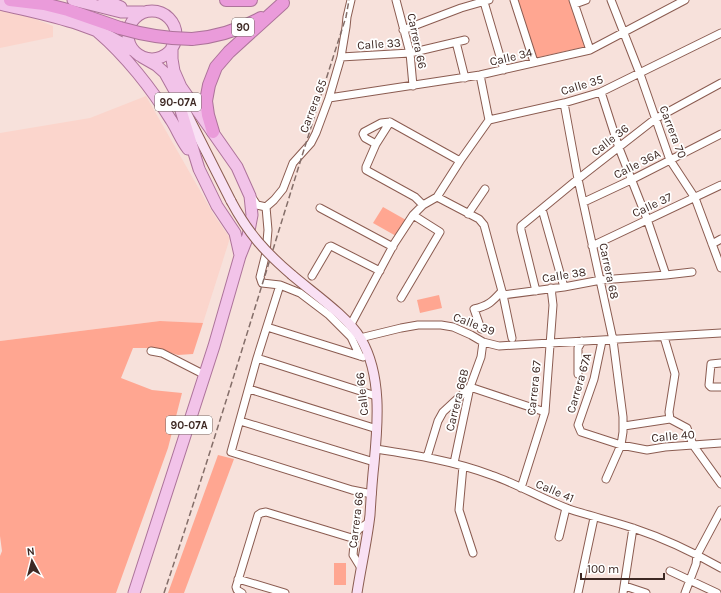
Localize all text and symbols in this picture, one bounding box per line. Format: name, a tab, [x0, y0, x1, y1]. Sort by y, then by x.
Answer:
street label: Carrera 66	[404, 12, 430, 70]
road number: 90	[232, 18, 254, 36]
street label: Calle 33	[357, 35, 401, 53]
street label: Calle 34	[488, 45, 534, 69]
street label: Calle 35	[559, 72, 605, 98]
street label: Carrera 65	[296, 77, 330, 135]
road number: 90-07A	[155, 93, 201, 111]
street label: Carrera 70	[657, 104, 689, 160]
street label: Calle 36	[588, 121, 632, 159]
street label: Calle 36A	[611, 146, 663, 182]
street label: Calle 37	[630, 190, 675, 220]
street label: Carrera 68	[596, 242, 622, 300]
street label: Calle 38	[541, 265, 587, 285]
street label: Calle 39	[451, 310, 497, 338]
street label: Carrera 67A	[564, 351, 594, 415]
street label: Carrera 67	[524, 360, 544, 416]
street label: Carrera 66B	[442, 367, 472, 433]
street label: Calle 66	[353, 372, 371, 416]
road number: 90-07A	[166, 416, 212, 434]
street label: Calle 40	[651, 427, 695, 445]
street label: Calle 41	[534, 477, 576, 505]
street label: Carrera 66	[346, 491, 366, 549]
north arrow	[12, 541, 52, 581]
text: N	[26, 545, 36, 559]
scale bar	[581, 555, 664, 581]
text: 100 m	[587, 562, 619, 576]

